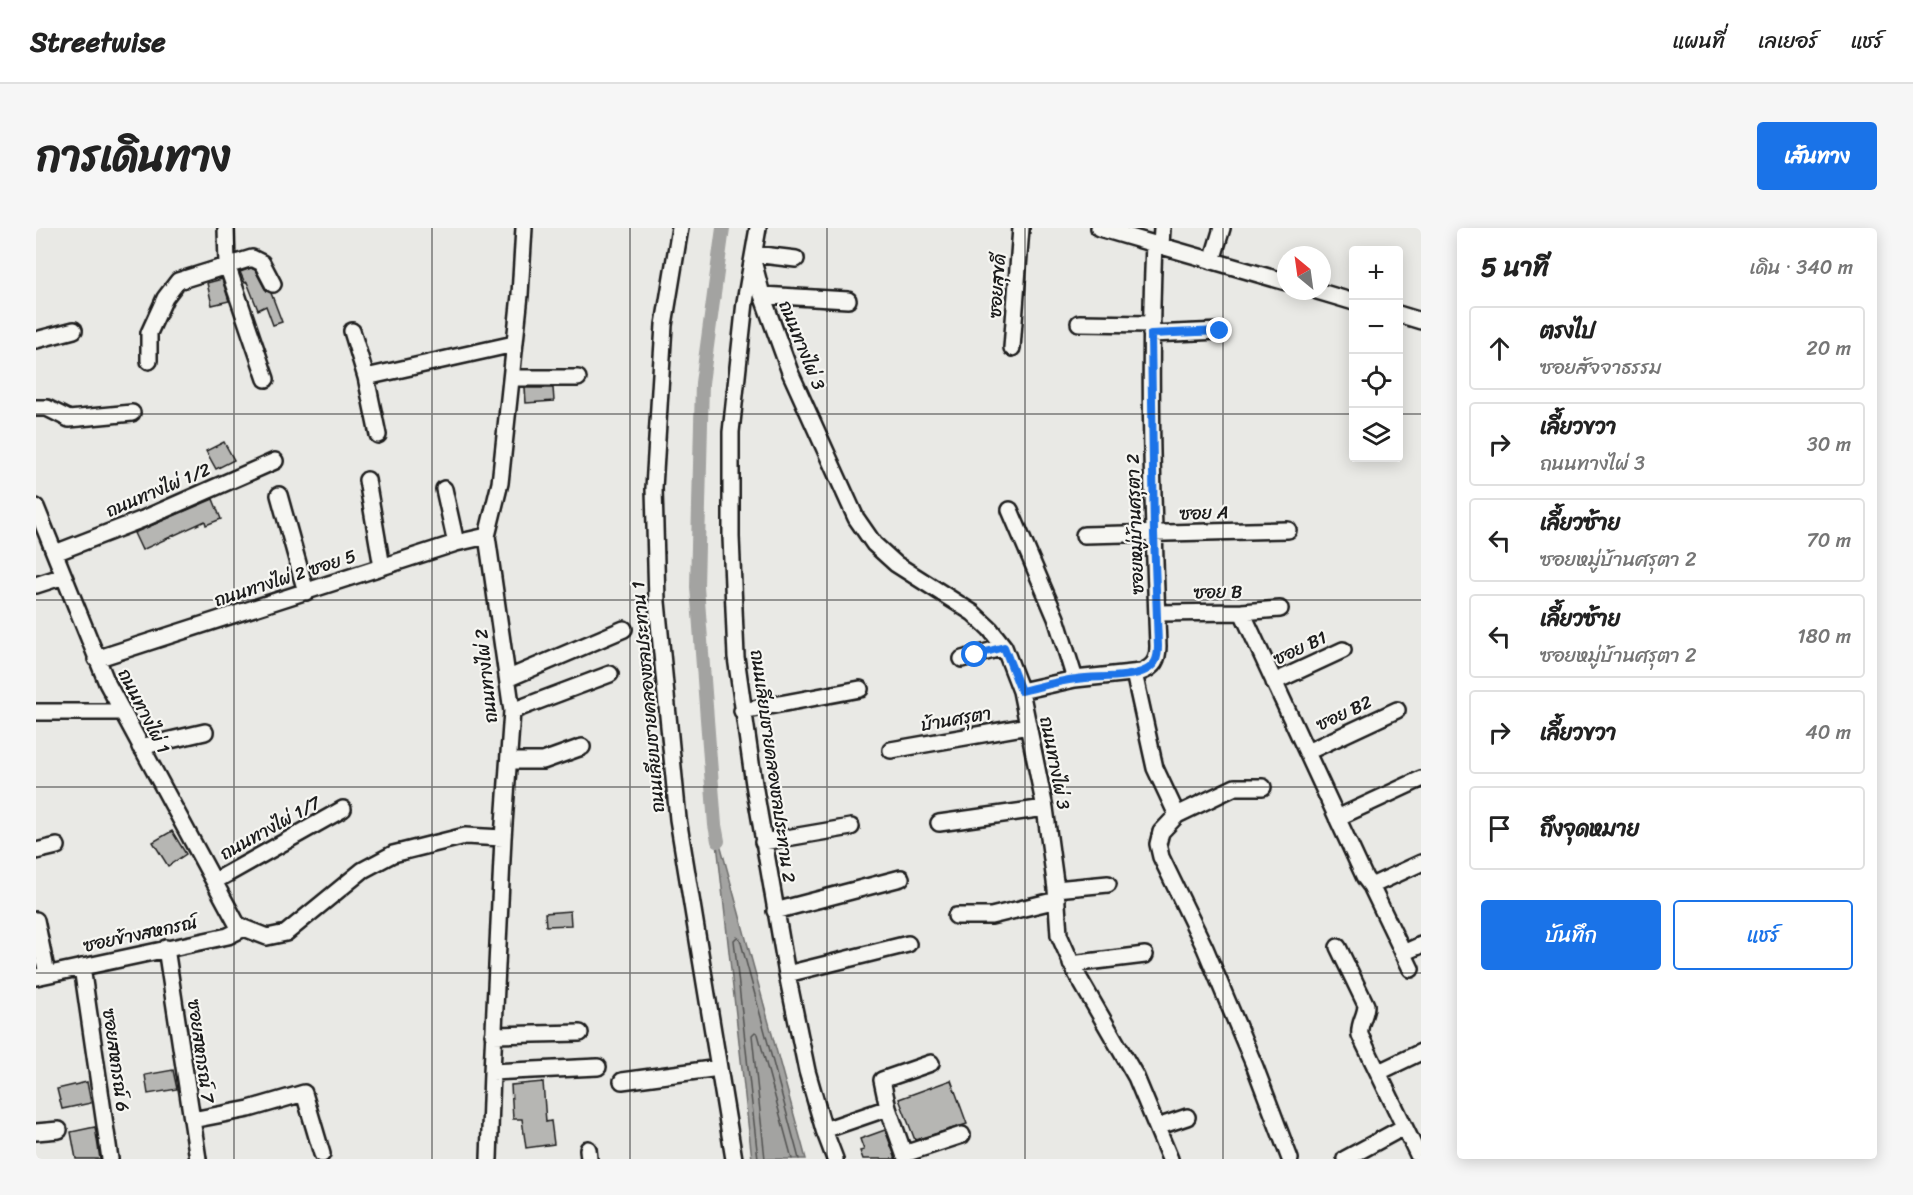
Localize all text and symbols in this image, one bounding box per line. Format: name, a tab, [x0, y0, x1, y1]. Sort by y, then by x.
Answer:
text: Streetwise	[30, 17, 166, 66]
text: แผนที่	[1673, 22, 1725, 60]
text: เลเยอร์	[1758, 22, 1818, 60]
text: แชร์	[1851, 22, 1883, 60]
text: การเดินทาง	[36, 119, 231, 193]
button: เส้นทาง	[1757, 122, 1877, 190]
text: 5 นาที	[1481, 244, 1549, 290]
north arrow	[1277, 246, 1331, 300]
map controls	[1349, 246, 1403, 462]
button: +	[1349, 246, 1403, 300]
text: เดิน · 340 m	[1750, 250, 1853, 285]
street label: ซอยสุขดี	[979, 251, 1015, 319]
street label: ถนนทางไผ่ 3	[769, 295, 835, 395]
button: −	[1349, 300, 1403, 354]
text: ตรงไป	[1540, 311, 1595, 350]
route end	[1206, 317, 1232, 343]
text: 20 m	[1806, 331, 1851, 366]
icon: ahead	[1483, 332, 1516, 365]
text: ซอยสัจจาธรรม	[1540, 350, 1661, 385]
button: locate	[1349, 354, 1403, 408]
text: เลี้ยวขวา	[1540, 407, 1616, 446]
button: layers	[1349, 408, 1403, 462]
text: 30 m	[1807, 427, 1851, 462]
icon: right	[1483, 428, 1516, 461]
text: ถนนทางไผ่ 3	[1540, 446, 1645, 481]
street label: ถนนทางไผ่ 1/2	[100, 453, 216, 527]
street label: ซอยหมู่บ้านศรุตา 2	[1117, 453, 1153, 595]
street label: ซอย A	[1179, 496, 1229, 530]
text: เลี้ยวซ้าย	[1540, 503, 1620, 542]
text: 70 m	[1806, 523, 1851, 558]
icon: left	[1483, 524, 1516, 557]
street label: ถนนทางไผ่ 2 ซอย 5	[210, 540, 360, 616]
text: ซอยหมู่บ้านศรุตา 2	[1540, 542, 1696, 577]
street label: ซอย B	[1193, 576, 1243, 608]
street label: ถนนเลียบชายคลองชลประทาน 1	[622, 580, 674, 814]
text: เลี้ยวซ้าย	[1540, 599, 1620, 638]
text: 180 m	[1797, 619, 1851, 654]
icon: left	[1483, 620, 1516, 653]
street label: ซอย B1	[1268, 621, 1333, 674]
street label: ถนนทางไผ่ 2	[465, 627, 507, 725]
text: ซอยหมู่บ้านศรุตา 2	[1540, 638, 1696, 673]
route start	[961, 641, 987, 667]
street label: ถนนเลียบชายคลองชลประทาน 2	[741, 647, 805, 885]
street label: ถนนทางไผ่ 1	[109, 663, 179, 760]
street label: ซอย B2	[1311, 686, 1377, 740]
street label: บ้านศรุตา	[918, 697, 994, 741]
text: เลี้ยวขวา	[1540, 713, 1616, 752]
street label: ถนนทางไผ่ 3	[1030, 714, 1080, 813]
text: 40 m	[1805, 715, 1851, 750]
icon: right	[1483, 716, 1516, 749]
street label: ถนนทางไผ่ 1/7	[213, 786, 328, 869]
text: ถึงจุดหมาย	[1540, 809, 1639, 848]
icon: arrive	[1483, 812, 1516, 845]
button: บันทึก	[1481, 900, 1661, 970]
button: แชร์	[1673, 900, 1853, 970]
street label: ซอยข้างสหกรณ์	[80, 906, 203, 962]
street label: ซอยสหกรณ์ 7	[178, 997, 224, 1106]
street label: ซอยสหกรณ์ 6	[93, 1006, 139, 1114]

